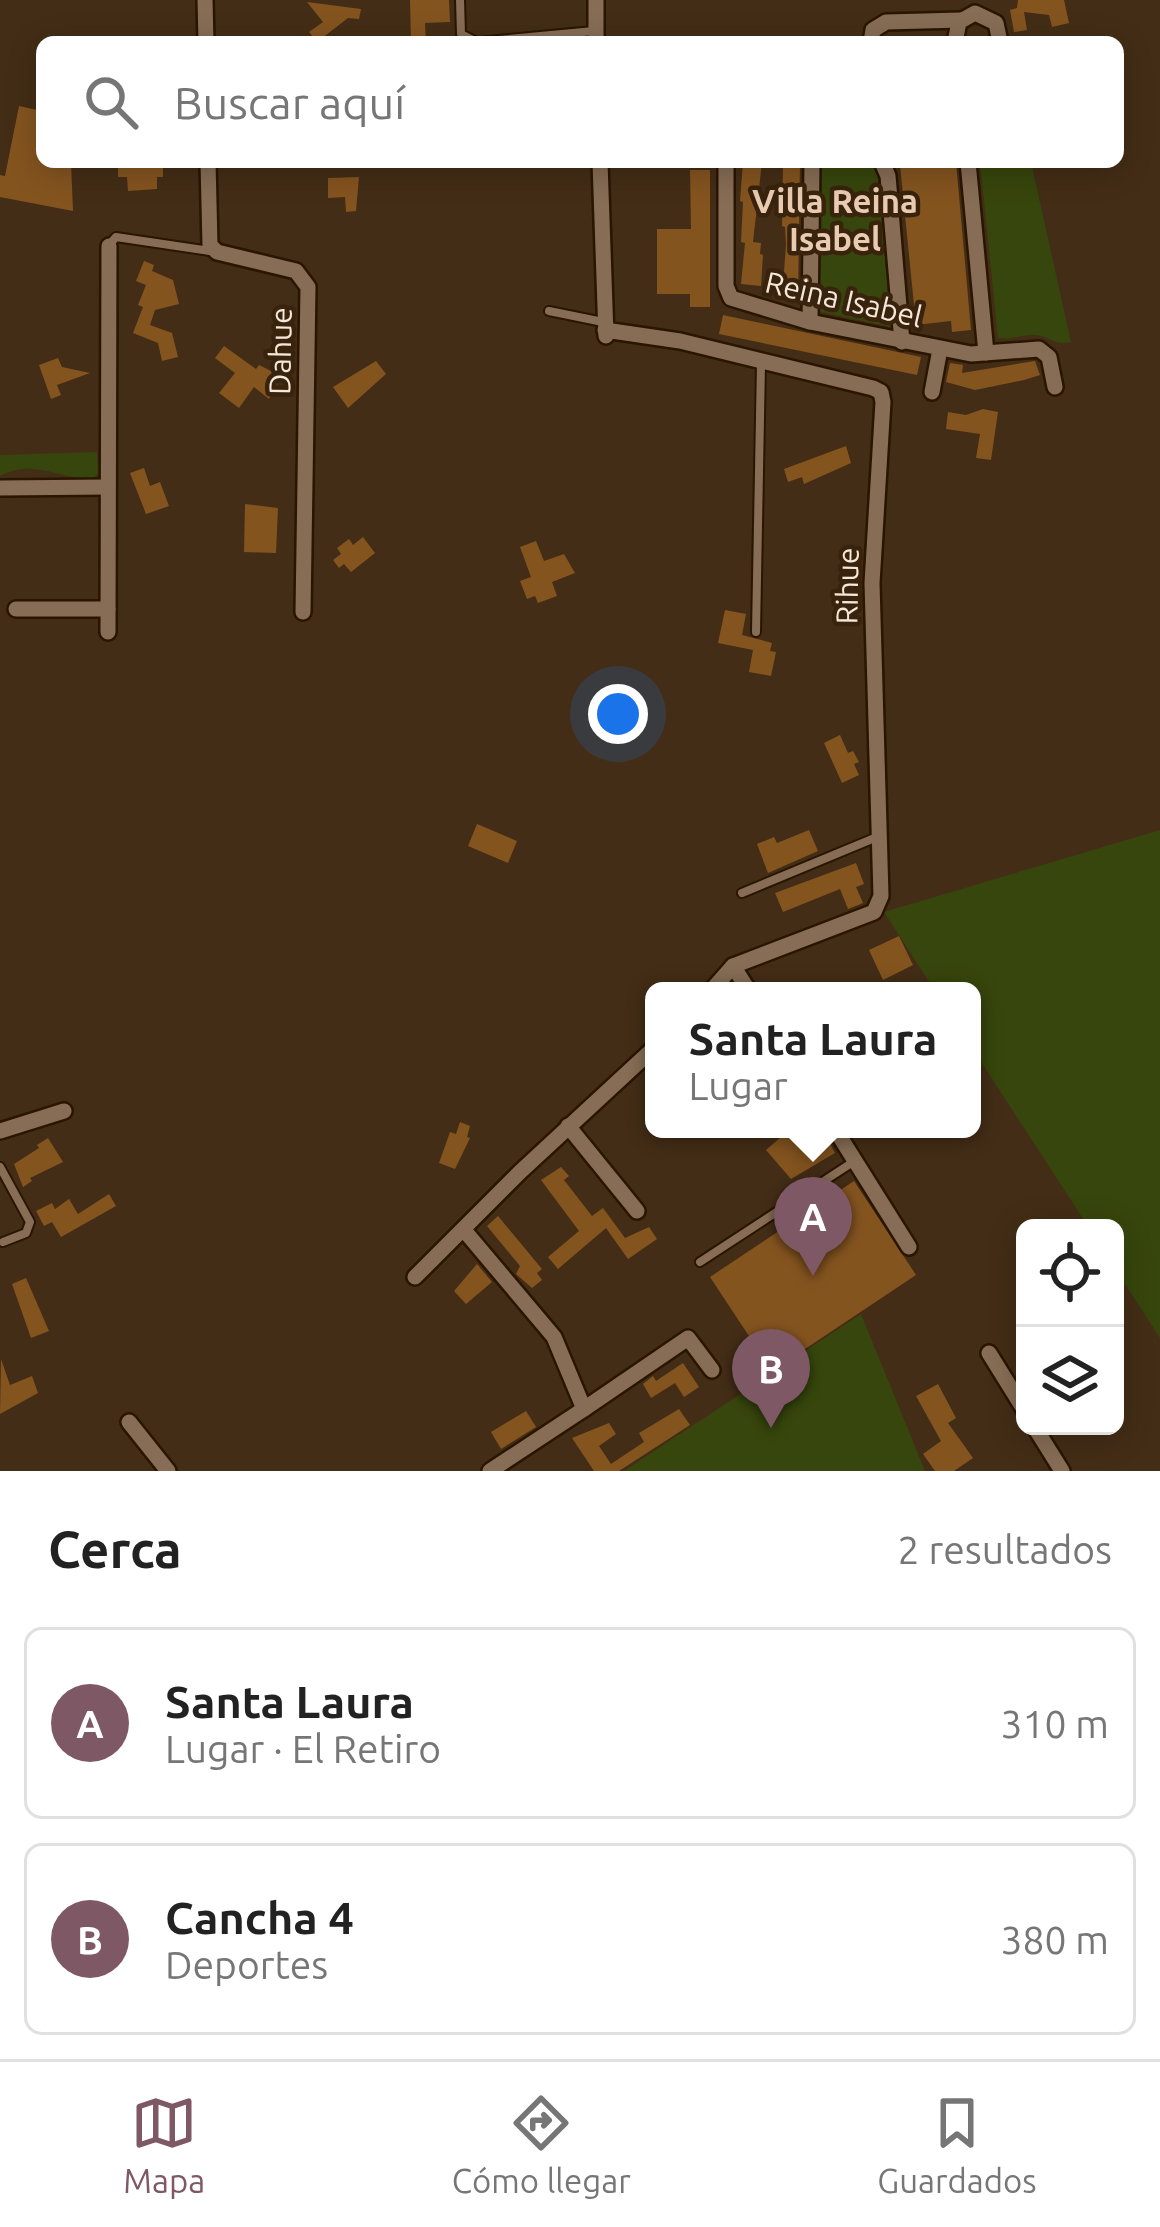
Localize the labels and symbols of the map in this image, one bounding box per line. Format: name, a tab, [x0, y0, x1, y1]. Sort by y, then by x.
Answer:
district label: Villa Reina Isabel	[752, 182, 918, 257]
street label: Reina Isabel	[762, 264, 926, 334]
street label: Dahue	[262, 307, 298, 395]
street label: Rihue	[829, 547, 865, 625]
your location	[588, 684, 648, 744]
pin: A	[774, 1177, 852, 1276]
pin: B	[732, 1329, 810, 1428]

